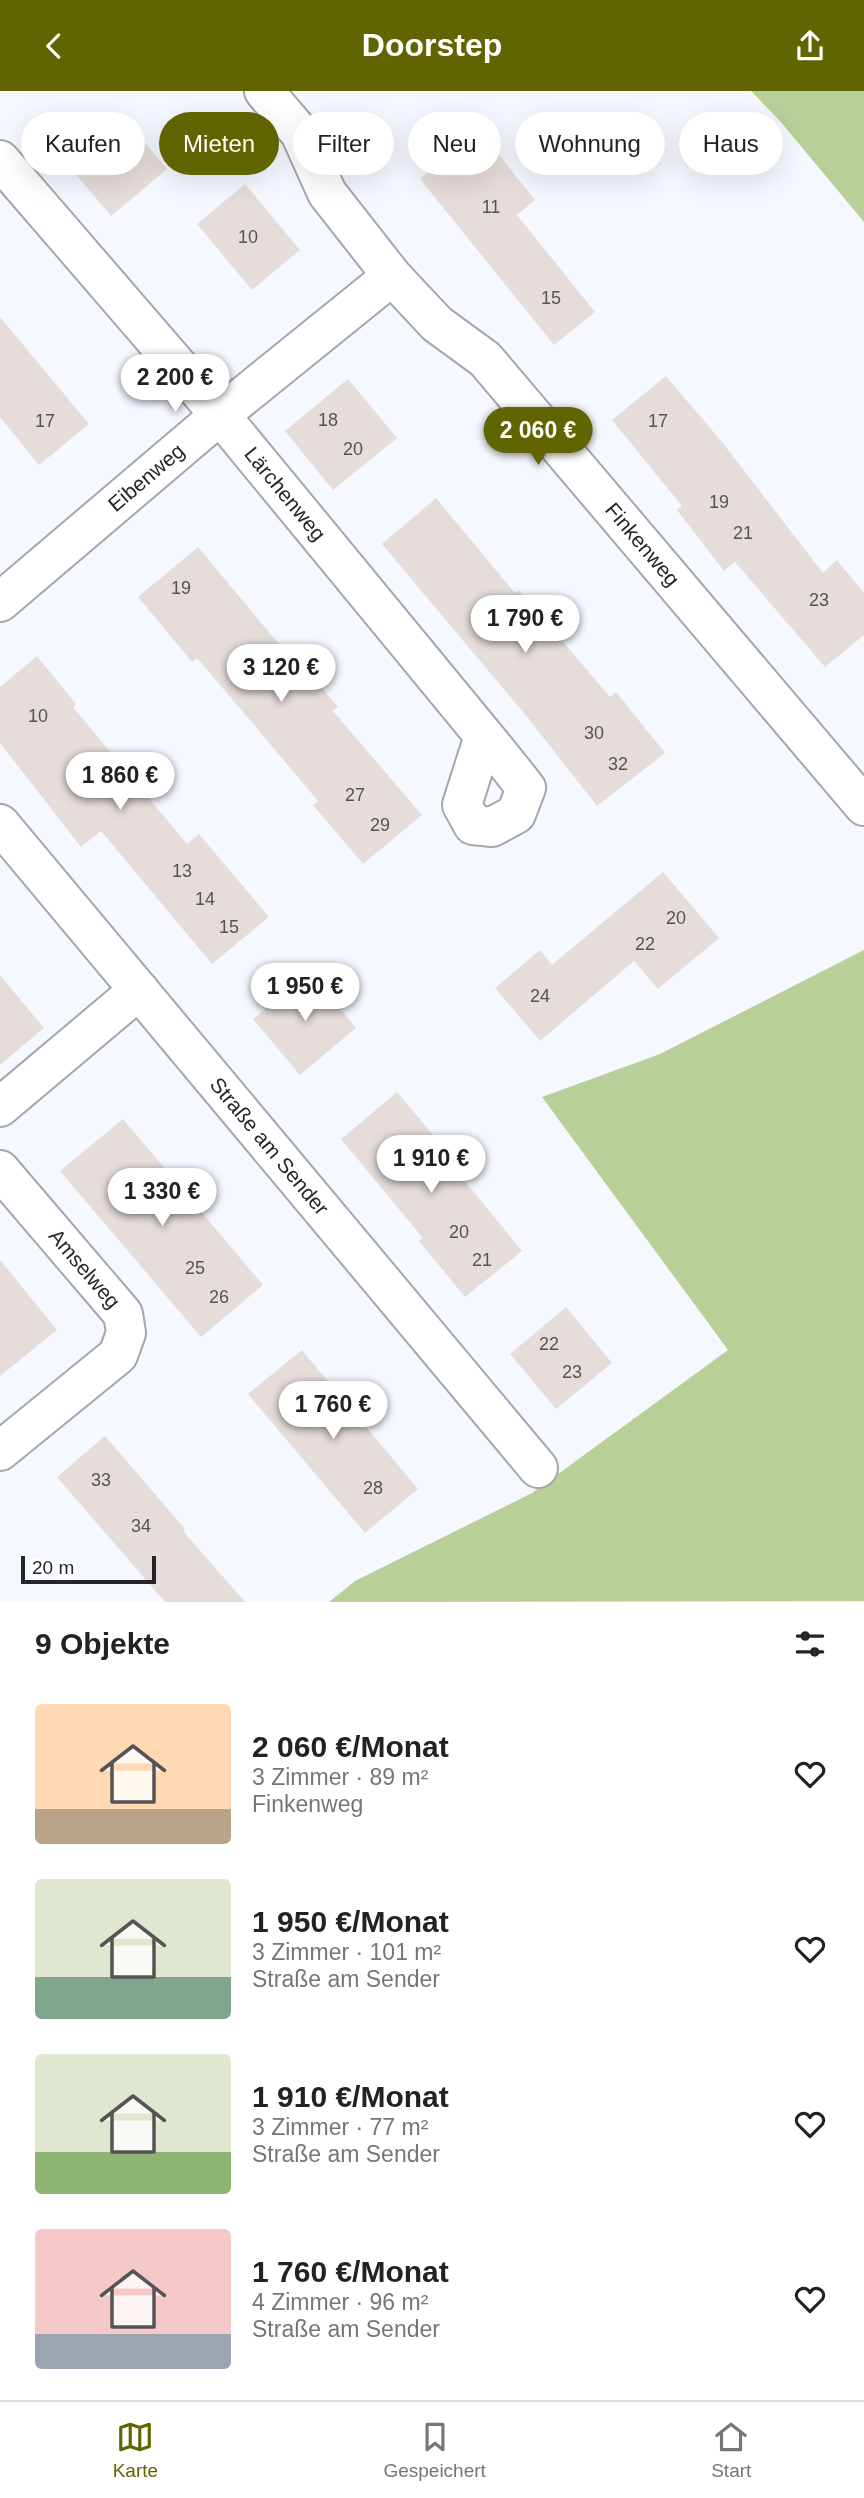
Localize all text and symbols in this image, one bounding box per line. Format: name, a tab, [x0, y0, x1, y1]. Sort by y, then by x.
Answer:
icon: back	[35, 27, 73, 65]
text: Doorstep	[362, 27, 502, 63]
icon: share	[791, 27, 829, 65]
chip: Kaufen	[21, 112, 145, 175]
chip: Mieten	[159, 112, 279, 175]
chip: Filter	[293, 112, 394, 175]
chip: Neu	[408, 112, 501, 175]
chip: Wohnung	[515, 112, 665, 175]
chip: Haus	[679, 112, 783, 175]
house number: 11	[482, 197, 500, 217]
house number: 10	[238, 227, 258, 247]
house number: 15	[541, 288, 561, 308]
pin: 2 200 €	[110, 355, 240, 414]
text: 2 200 €	[137, 364, 213, 390]
pin: 2 060 €	[473, 407, 603, 467]
house number: 18	[318, 410, 338, 430]
house number: 17	[35, 411, 55, 431]
house number: 17	[648, 411, 668, 431]
text: 2 060 €	[500, 417, 576, 443]
street label: Eibenweg	[103, 439, 189, 516]
house number: 20	[343, 439, 363, 459]
street label: Lärchenweg	[240, 442, 331, 545]
house number: 19	[709, 492, 729, 512]
street label: Finkenweg	[601, 498, 684, 590]
house number: 21	[733, 523, 753, 543]
house number: 19	[171, 578, 191, 598]
house number: 23	[809, 590, 829, 610]
pin: 1 790 €	[460, 595, 590, 655]
text: 1 790 €	[487, 605, 563, 631]
pin: 3 120 €	[216, 645, 346, 704]
text: 3 120 €	[243, 654, 319, 680]
house number: 10	[28, 706, 48, 726]
house number: 30	[584, 723, 604, 743]
pin: 1 860 €	[55, 753, 185, 812]
house number: 32	[608, 754, 628, 774]
text: 1 860 €	[82, 762, 158, 788]
house number: 27	[345, 785, 365, 805]
house number: 29	[370, 815, 390, 835]
house number: 13	[172, 861, 192, 881]
house number: 14	[195, 889, 215, 909]
house number: 20	[666, 908, 686, 928]
house number: 15	[219, 917, 239, 937]
house number: 22	[635, 934, 655, 954]
pin: 1 950 €	[240, 963, 370, 1023]
text: 1 950 €	[267, 973, 343, 999]
house number: 24	[530, 986, 550, 1006]
street label: Straße am Sender	[206, 1073, 334, 1219]
pin: 1 910 €	[366, 1135, 496, 1195]
text: 1 910 €	[393, 1145, 469, 1171]
pin: 1 330 €	[97, 1169, 227, 1228]
text: 1 330 €	[124, 1178, 200, 1204]
house number: 20	[449, 1222, 469, 1242]
street label: Amselweg	[45, 1224, 125, 1313]
house number: 21	[472, 1250, 492, 1270]
house number: 25	[185, 1258, 205, 1278]
house number: 26	[209, 1287, 229, 1307]
house number: 22	[539, 1334, 559, 1354]
house number: 23	[562, 1362, 582, 1382]
pin: 1 760 €	[268, 1381, 398, 1441]
text: 1 760 €	[295, 1391, 371, 1417]
house number: 33	[91, 1470, 111, 1490]
house number: 28	[363, 1478, 383, 1498]
house number: 34	[131, 1516, 151, 1536]
scale bar	[21, 1553, 156, 1585]
text: 20 m	[32, 1557, 74, 1578]
icon: filters	[791, 1625, 829, 1663]
text: 9 Objekte	[35, 1627, 170, 1660]
text: 2 060 €/Monat	[252, 1730, 449, 1763]
icon: home	[91, 1732, 175, 1816]
icon: heart	[791, 1755, 829, 1793]
text: 3 Zimmer · 89 m²	[252, 1764, 428, 1790]
text: Finkenweg	[252, 1791, 363, 1817]
text: 1 950 €/Monat	[252, 1905, 449, 1938]
icon: home	[91, 1907, 175, 1991]
icon: heart	[791, 1930, 829, 1968]
text: 3 Zimmer · 101 m²	[252, 1939, 441, 1965]
text: Straße am Sender	[252, 1966, 440, 1992]
text: 1 910 €/Monat	[252, 2080, 449, 2113]
icon: home	[91, 2082, 175, 2166]
icon: heart	[791, 2105, 829, 2143]
text: 3 Zimmer · 77 m²	[252, 2114, 428, 2140]
text: Straße am Sender	[252, 2141, 440, 2167]
text: 1 760 €/Monat	[252, 2255, 449, 2288]
icon: home	[91, 2257, 175, 2341]
icon: heart	[791, 2280, 829, 2318]
text: 4 Zimmer · 96 m²	[252, 2289, 428, 2315]
text: Straße am Sender	[252, 2316, 440, 2342]
tab: Karte	[113, 2418, 158, 2482]
tab: Gespeichert	[383, 2418, 486, 2482]
tab: Start	[711, 2418, 751, 2482]

